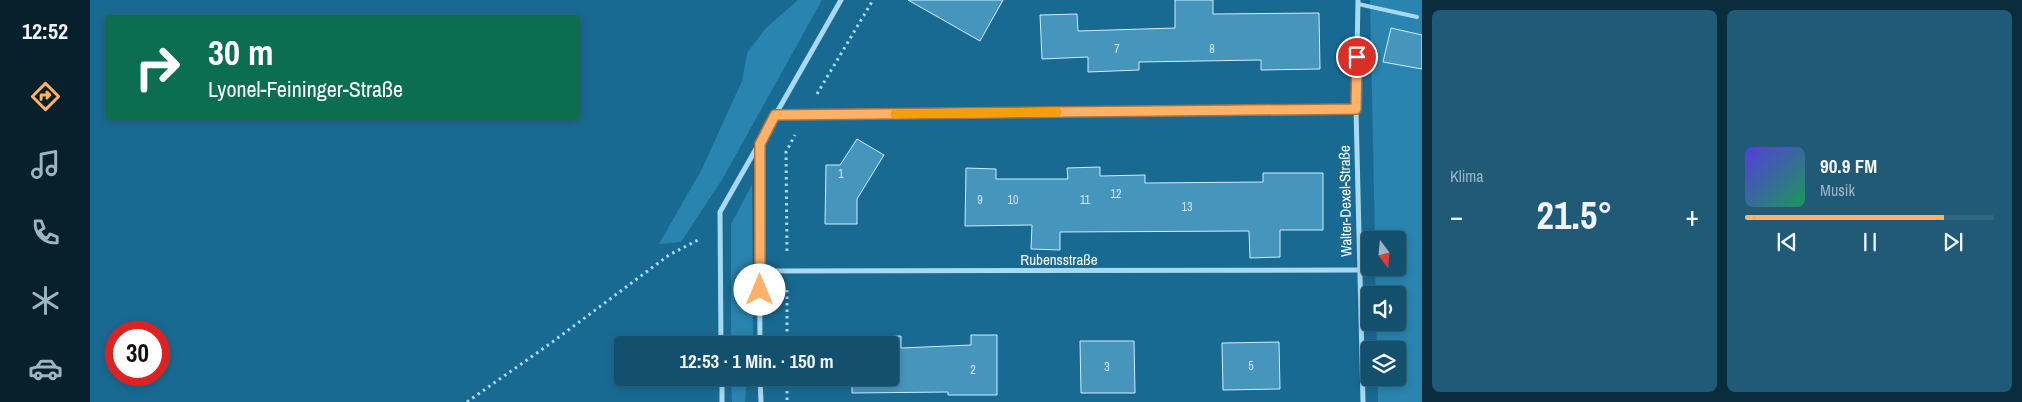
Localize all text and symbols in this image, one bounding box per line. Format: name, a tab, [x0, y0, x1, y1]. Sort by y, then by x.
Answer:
text: 12:52	[22, 16, 68, 46]
text: 30 m	[208, 29, 273, 76]
icon: right	[125, 35, 190, 100]
pin	[1336, 36, 1378, 78]
house number: 7	[1114, 41, 1120, 57]
house number: 8	[1209, 41, 1215, 57]
icon: arrive	[1343, 43, 1371, 71]
text: Lyonel-Feininger-Straße	[208, 74, 403, 104]
icon: directions	[28, 79, 63, 114]
street label: Walter-Dexel-Straße	[1334, 145, 1356, 257]
icon: music	[28, 147, 63, 182]
text: 90.9 FM	[1820, 153, 1877, 179]
text: Klima	[1450, 165, 1484, 187]
house number: 1	[838, 166, 844, 182]
text: Musik	[1820, 179, 1855, 201]
house number: 12	[1111, 186, 1121, 202]
text: 21.5°	[1537, 190, 1612, 241]
house number: 9	[977, 192, 983, 208]
house number: 10	[1008, 192, 1018, 208]
house number: 11	[1080, 192, 1091, 208]
text: −	[1450, 197, 1463, 235]
text: +	[1686, 197, 1699, 235]
house number: 13	[1182, 199, 1192, 215]
icon: phone	[28, 215, 63, 250]
icon: previous	[1773, 228, 1801, 256]
icon: pause	[1856, 228, 1884, 256]
icon: next	[1939, 228, 1967, 256]
north arrow	[1361, 231, 1406, 276]
map controls	[1361, 231, 1406, 386]
street label: Rubensstraße	[1020, 249, 1098, 270]
position arrow	[733, 263, 785, 315]
icon: climate	[28, 283, 63, 318]
button: sound	[1361, 286, 1406, 331]
speed limit sign: 30	[105, 321, 170, 386]
button: layers	[1361, 341, 1406, 386]
text: 12:53 · 1 Min. · 150 m	[679, 348, 834, 374]
icon: car	[28, 351, 63, 386]
house number: 5	[1248, 358, 1254, 374]
house number: 3	[1104, 359, 1110, 375]
house number: 2	[970, 362, 976, 378]

